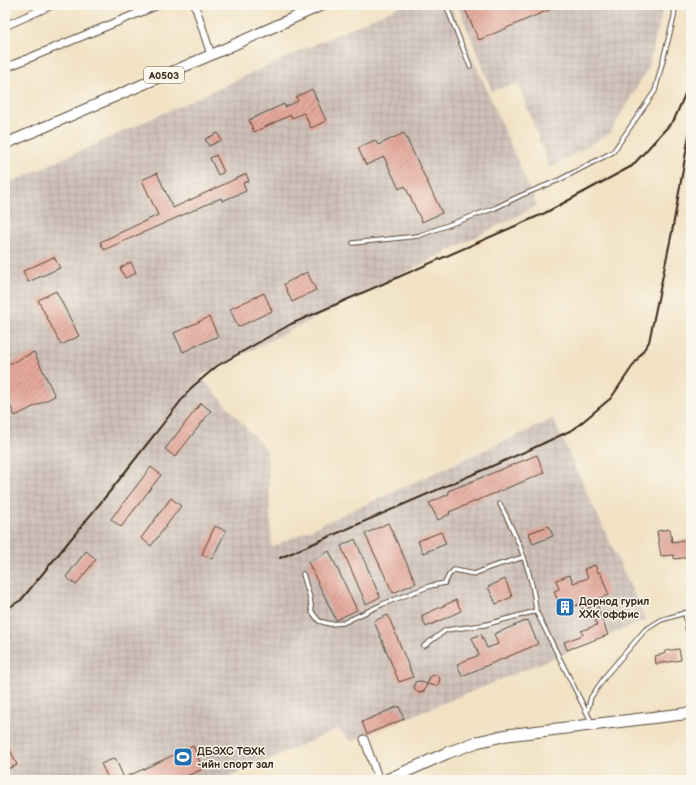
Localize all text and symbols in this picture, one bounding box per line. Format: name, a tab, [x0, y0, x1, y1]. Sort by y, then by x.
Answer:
road number: A0503	[144, 67, 184, 83]
place label: Дорнод гурил ХХК оффис	[578, 595, 649, 621]
building icon: Дорнод гурил ХХК оффис	[554, 596, 576, 618]
place label: ДБЭХС ТӨХК -ийн спорт зал	[197, 745, 274, 771]
sports icon: ДБЭХС ТӨХК -ийн спорт зал	[172, 746, 194, 768]

